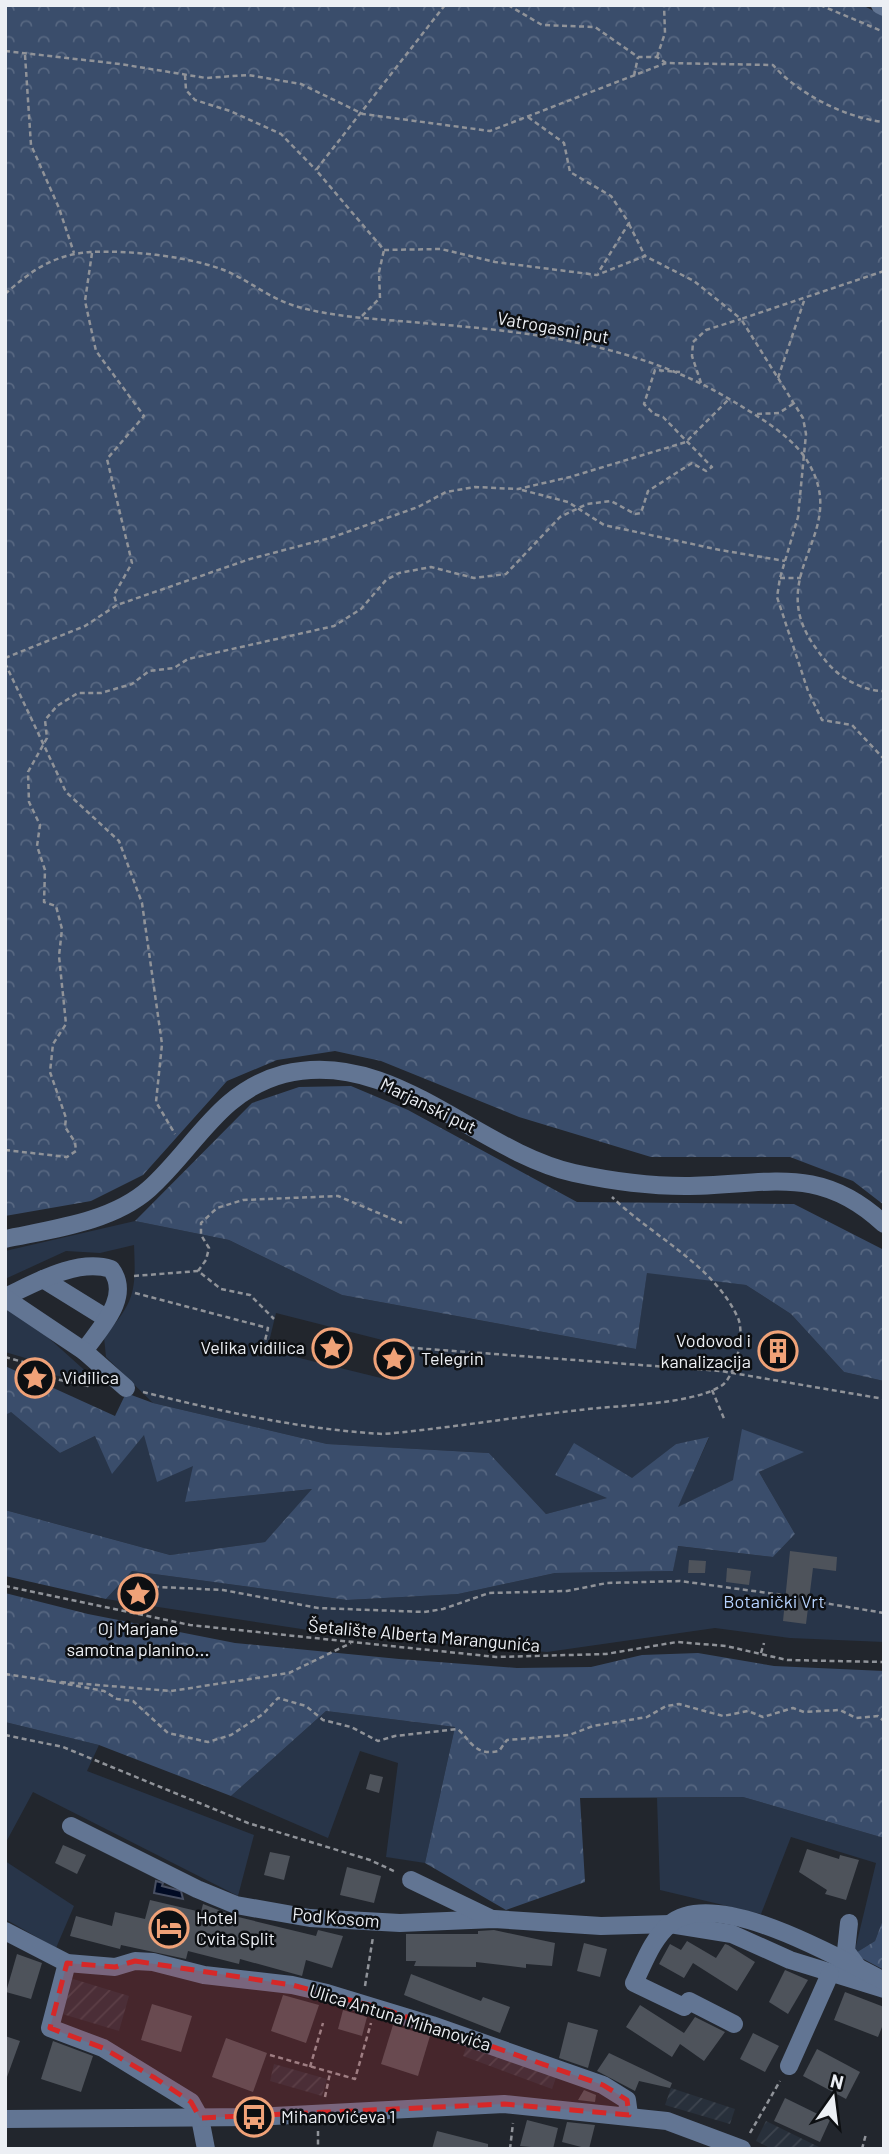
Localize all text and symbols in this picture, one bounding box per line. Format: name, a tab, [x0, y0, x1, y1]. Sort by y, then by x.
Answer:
street label: Vatrogasni put	[496, 306, 611, 348]
street label: Marjanski put	[377, 1072, 480, 1138]
place icon: Velika vidilica	[311, 1327, 353, 1369]
place label: Vodovod i kanalizacija	[661, 1329, 751, 1372]
building icon: Vodovod i kanalizacija	[757, 1330, 799, 1372]
place label: Velika vidilica	[200, 1336, 305, 1358]
place icon: Telegrin	[373, 1338, 415, 1380]
place label: Telegrin	[421, 1347, 484, 1369]
place icon: Vidilica	[14, 1357, 56, 1399]
place label: Vidilica	[62, 1366, 119, 1388]
place icon: Oj Marjane samotna planino...	[117, 1573, 159, 1615]
park label: Botanički Vrt	[723, 1590, 825, 1612]
street label: Šetalište Alberta Marangunića	[307, 1614, 541, 1656]
place label: Oj Marjane samotna planino...	[66, 1617, 210, 1660]
street label: Pod Kosom	[292, 1902, 381, 1932]
place label: Hotel Cvita Split	[196, 1906, 275, 1949]
hotel icon: Hotel Cvita Split	[148, 1907, 190, 1949]
street label: Ulica Antuna Mihanovića	[307, 1979, 494, 2055]
north arrow	[798, 2063, 868, 2133]
text: N	[828, 2068, 846, 2094]
bus stop icon: Mihanovićeva 1	[233, 2096, 275, 2138]
place label: Mihanovićeva 1	[281, 2105, 396, 2127]

